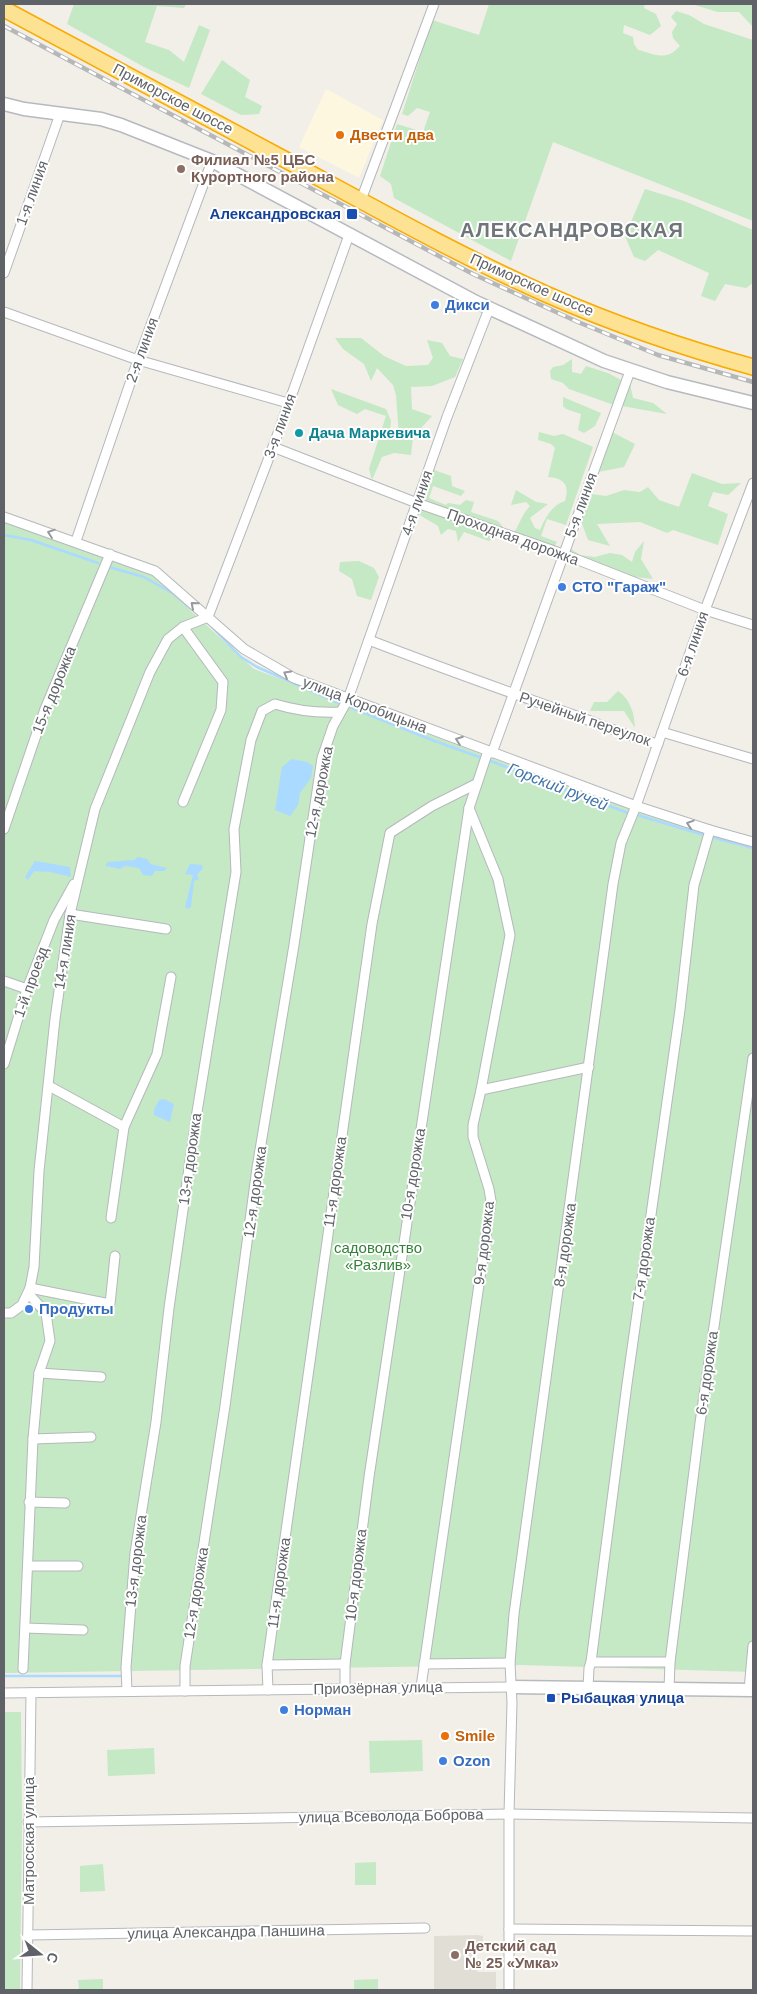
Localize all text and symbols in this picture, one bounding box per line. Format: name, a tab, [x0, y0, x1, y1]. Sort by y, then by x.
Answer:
street label: Приморское шоссе	[110, 60, 236, 137]
place label: Двести два	[350, 126, 434, 143]
marker: Двести два	[334, 129, 346, 141]
place label: Филиал №5 ЦБС Курортного района	[191, 151, 334, 185]
street label: 1-я линия	[12, 158, 51, 227]
marker: Филиал №5 ЦБС Курортного района	[175, 163, 187, 175]
place label: Александровская	[210, 205, 341, 222]
marker: Александровская	[345, 207, 359, 221]
district label: АЛЕКСАНДРОВСКАЯ	[460, 219, 684, 241]
street label: Приморское шоссе	[468, 250, 597, 319]
place label: Дикси	[445, 296, 490, 313]
marker: Дикси	[429, 299, 441, 311]
street label: 2-я линия	[122, 315, 161, 384]
street label: 3-я линия	[260, 391, 299, 460]
place label: Дача Маркевича	[309, 424, 431, 441]
marker: Дача Маркевича	[293, 427, 305, 439]
street label: 4-я линия	[397, 468, 436, 538]
street label: 5-я линия	[561, 470, 600, 539]
street label: Проходная дорожка	[445, 505, 582, 569]
one-way arrow	[48, 529, 56, 539]
place label: СТО "Гараж"	[572, 578, 666, 595]
marker: СТО "Гараж"	[556, 581, 568, 593]
one-way arrow	[191, 602, 200, 611]
street label: 6-я линия	[673, 609, 712, 679]
street label: 15-я дорожка	[28, 643, 79, 736]
one-way arrow	[284, 670, 293, 680]
street label: улица Коробицына	[300, 673, 431, 736]
street label: Ручейный переулок	[517, 688, 653, 749]
one-way arrow	[455, 736, 464, 747]
street label: 12-я дорожка	[301, 744, 336, 839]
water label: Горский ручей	[505, 760, 610, 813]
one-way arrow	[686, 819, 694, 829]
street label: 14-я линия	[50, 913, 79, 991]
street label: 1-й проезд	[10, 944, 51, 1020]
street label: 13-я дорожка	[175, 1111, 204, 1206]
street label: 10-я дорожка	[397, 1126, 428, 1221]
street label: 11-я дорожка	[320, 1135, 349, 1229]
street label: 12-я дорожка	[240, 1144, 269, 1239]
street label: 9-я дорожка	[470, 1199, 497, 1286]
street label: 8-я дорожка	[550, 1201, 579, 1288]
street label: 7-я дорожка	[629, 1215, 658, 1302]
park label: садоводство «Разлив»	[334, 1239, 422, 1273]
place label: Продукты	[39, 1300, 114, 1317]
marker: Продукты	[23, 1303, 35, 1315]
street label: 6-я дорожка	[692, 1329, 721, 1416]
street label: 13-я дорожка	[121, 1513, 150, 1608]
street label: 10-я дорожка	[341, 1527, 370, 1622]
street label: 11-я дорожка	[264, 1536, 293, 1630]
street label: 12-я дорожка	[180, 1545, 211, 1640]
street label: Приозёрная улица	[313, 1678, 443, 1697]
place label: Рыбацкая улица	[561, 1689, 685, 1706]
marker: Рыбацкая улица	[545, 1692, 557, 1704]
place label: Норман	[294, 1701, 351, 1718]
marker: Норман	[278, 1704, 290, 1716]
place label: Smile	[455, 1727, 495, 1744]
marker: Smile	[439, 1730, 451, 1742]
place label: Ozon	[453, 1752, 491, 1769]
marker: Ozon	[437, 1755, 449, 1767]
street label: Матросская улица	[20, 1776, 37, 1905]
street label: улица Всеволода Боброва	[298, 1805, 484, 1826]
street label: улица Александра Паншина	[127, 1921, 325, 1942]
north arrow	[15, 1929, 65, 1979]
place label: Детский сад № 25 «Умка»	[465, 1937, 559, 1971]
marker: Детский сад № 25 «Умка»	[449, 1949, 461, 1961]
text: С	[43, 1951, 62, 1965]

